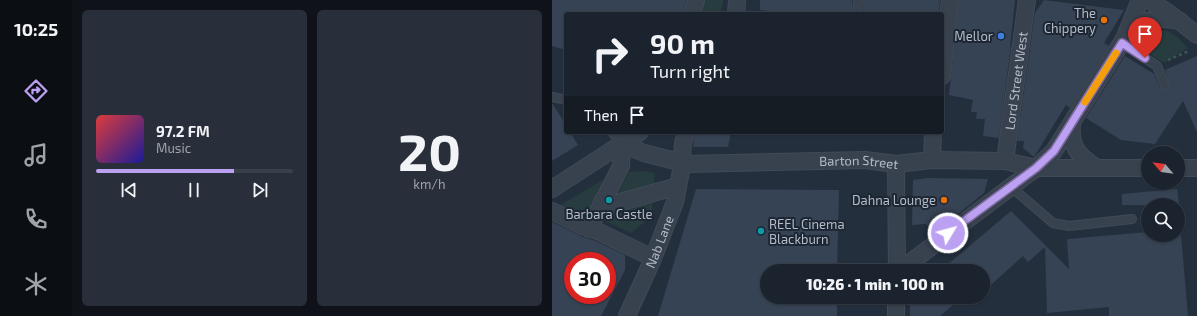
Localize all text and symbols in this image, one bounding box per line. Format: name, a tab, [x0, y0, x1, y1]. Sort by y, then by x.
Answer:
place label: The Chippery	[1044, 5, 1096, 36]
marker: The Chippery	[1099, 15, 1109, 25]
pin	[1128, 17, 1162, 58]
text: 10:25	[14, 18, 58, 40]
icon: arrive	[1134, 23, 1156, 45]
text: 90 m	[650, 26, 715, 60]
icon: right	[584, 28, 636, 80]
place label: Mellor	[954, 28, 993, 44]
marker: Mellor	[996, 31, 1006, 41]
street label: Lord Street West	[1001, 31, 1031, 131]
text: Turn right	[650, 60, 730, 82]
icon: directions	[22, 77, 50, 105]
icon: arrive	[626, 104, 648, 126]
text: Then	[584, 106, 618, 124]
text: 20	[398, 119, 461, 181]
text: 97.2 FM	[156, 122, 210, 140]
text: Music	[156, 140, 191, 156]
icon: music	[22, 141, 50, 169]
north arrow	[1141, 146, 1185, 190]
map controls	[1141, 146, 1185, 242]
street label: Barton Street	[819, 152, 899, 172]
text: km/h	[413, 176, 446, 192]
icon: previous	[118, 179, 140, 201]
icon: pause	[183, 179, 205, 201]
icon: next	[249, 179, 271, 201]
place label: Dahna Lounge	[852, 192, 936, 208]
marker: Barbara Castle	[604, 195, 614, 205]
marker: Dahna Lounge	[939, 195, 949, 205]
button: search	[1141, 198, 1185, 242]
icon: phone	[22, 205, 50, 233]
place label: Barbara Castle	[565, 206, 653, 222]
position arrow	[927, 212, 969, 254]
street label: Nab Lane	[642, 213, 677, 271]
place label: REEL Cinema Blackburn	[769, 216, 845, 247]
marker: REEL Cinema Blackburn	[756, 226, 766, 236]
speed limit sign: 30	[564, 252, 616, 304]
icon: climate	[22, 270, 50, 298]
text: 10:26 · 1 min · 100 m	[806, 275, 944, 293]

